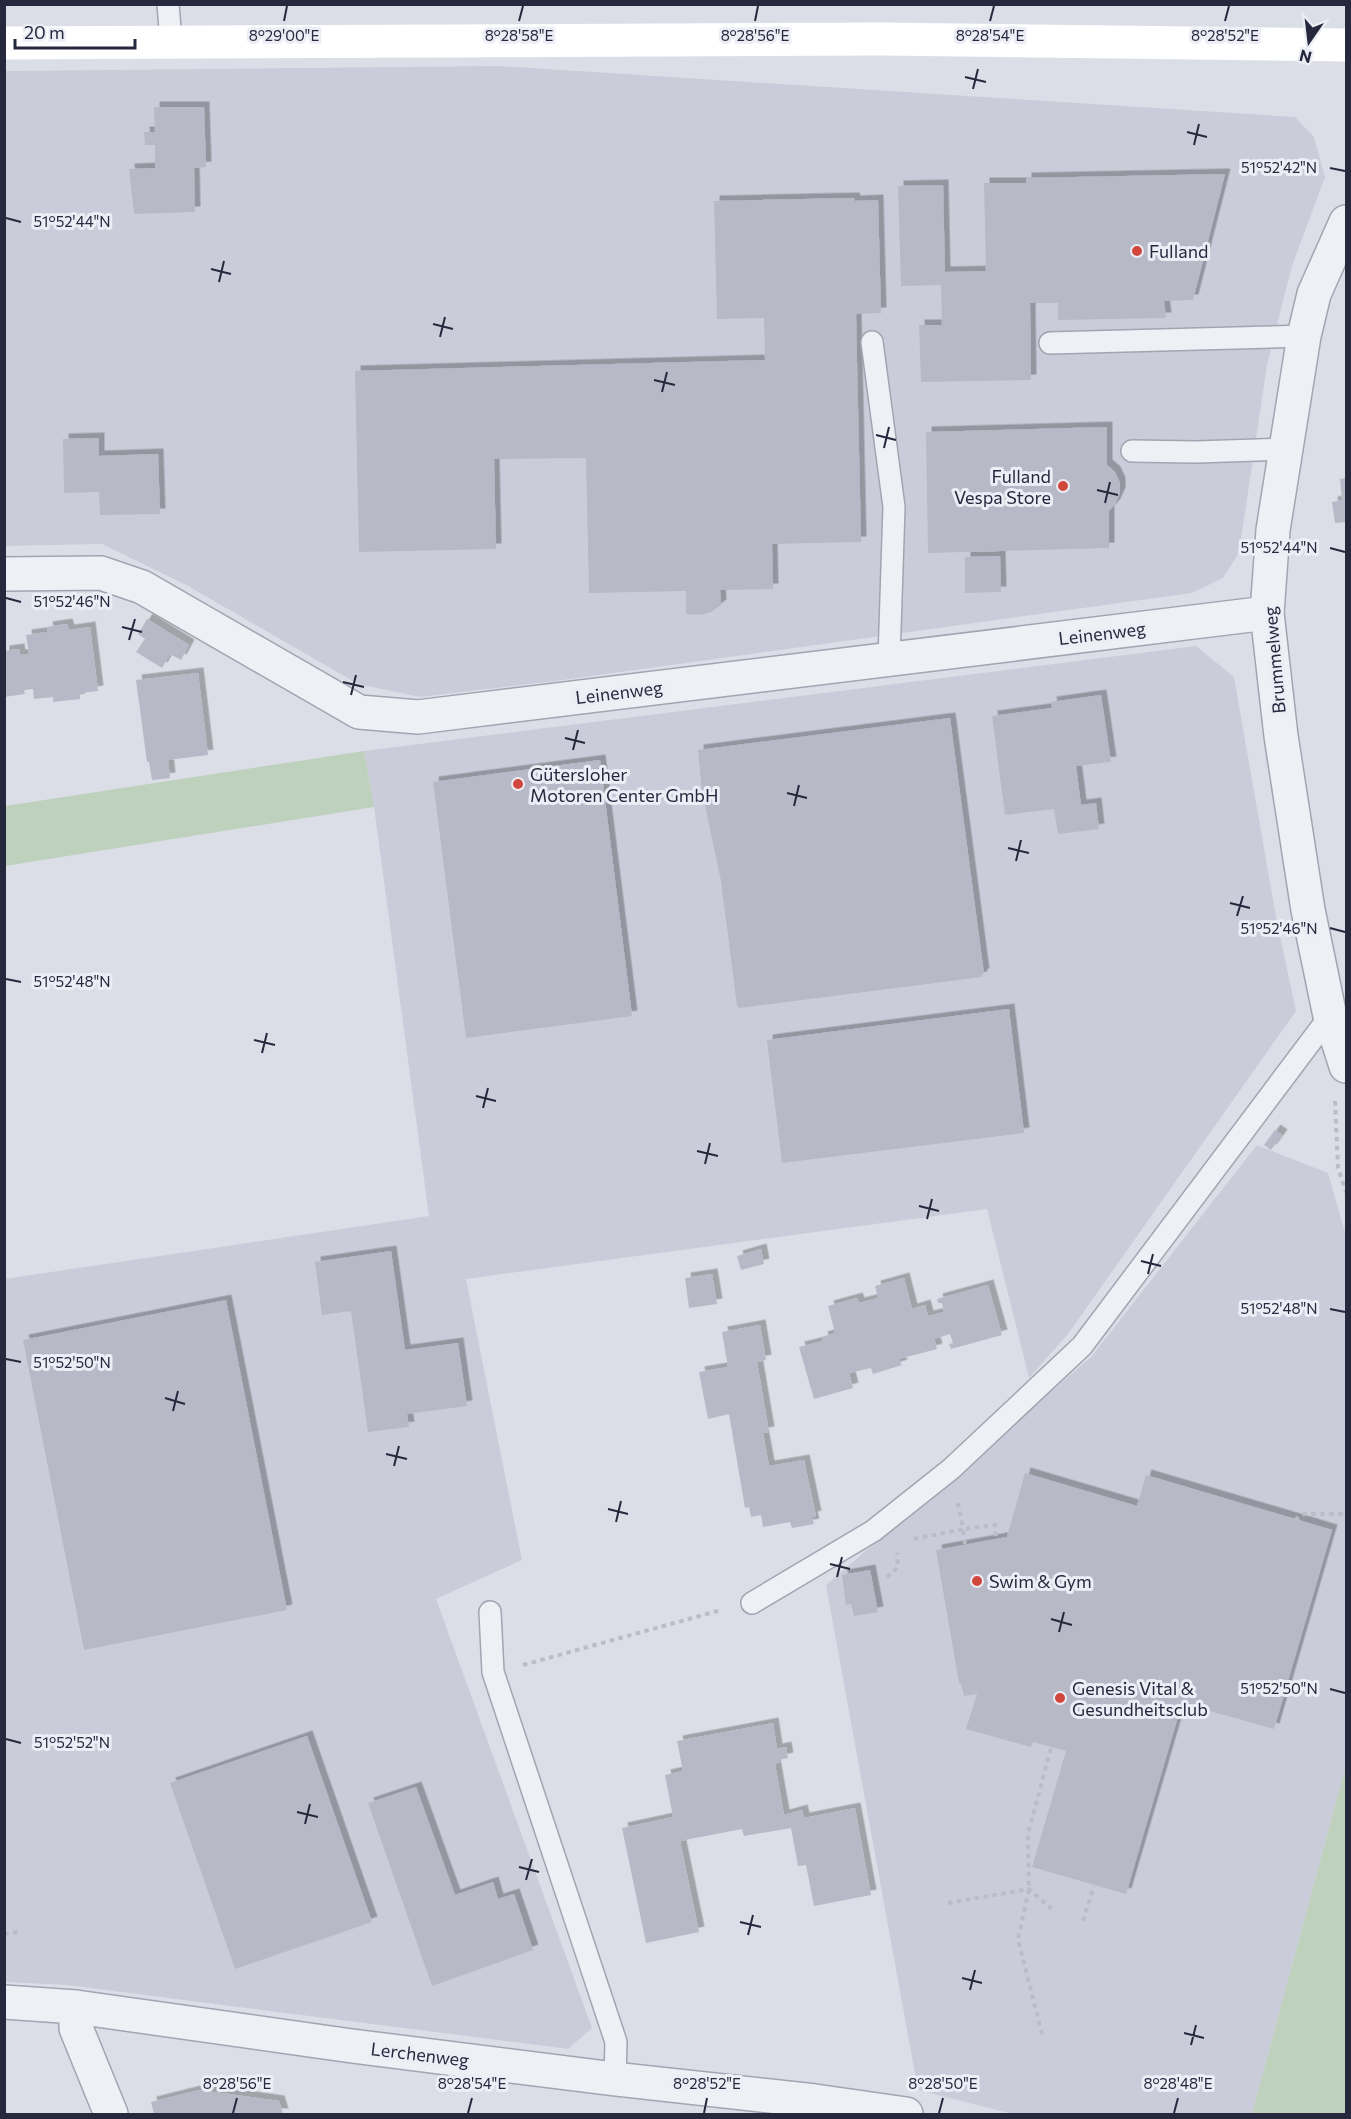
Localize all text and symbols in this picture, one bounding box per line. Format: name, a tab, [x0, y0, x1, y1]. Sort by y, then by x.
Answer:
scale bar	[15, 12, 135, 50]
north arrow	[1279, 12, 1339, 72]
text: 20 m	[24, 21, 65, 43]
text: 8°29'00"E	[249, 26, 319, 44]
text: 8°28'58"E	[485, 26, 553, 44]
text: 8°28'56"E	[721, 26, 789, 44]
text: 8°28'54"E	[956, 26, 1024, 44]
text: 8°28'52"E	[1191, 26, 1259, 44]
text: N	[1297, 46, 1313, 68]
text: 51°52'42"N	[1241, 158, 1317, 176]
text: 51°52'44"N	[33, 212, 111, 230]
place label: Fulland	[1149, 240, 1208, 262]
marker: Fulland	[1130, 244, 1144, 258]
place label: Fulland Vespa Store	[954, 465, 1051, 508]
marker: Fulland Vespa Store	[1056, 479, 1070, 493]
text: 51°52'44"N	[1240, 538, 1318, 556]
text: 51°52'46"N	[33, 592, 111, 610]
street label: Brummelweg	[1258, 605, 1290, 715]
street label: Leinenweg	[1057, 617, 1147, 649]
street label: Leinenweg	[574, 676, 664, 708]
place label: Gütersloher Motoren Center GmbH	[530, 763, 719, 806]
marker: Gütersloher Motoren Center GmbH	[511, 777, 525, 791]
text: 51°52'46"N	[1240, 919, 1318, 937]
text: 51°52'48"N	[33, 972, 111, 990]
text: 51°52'48"N	[1240, 1299, 1318, 1317]
text: 51°52'50"N	[33, 1353, 111, 1371]
place label: Swim & Gym	[989, 1570, 1092, 1592]
marker: Swim & Gym	[970, 1574, 984, 1588]
place label: Genesis Vital & Gesundheitsclub	[1072, 1677, 1208, 1720]
text: 51°52'50"N	[1240, 1679, 1318, 1697]
marker: Genesis Vital & Gesundheitsclub	[1053, 1691, 1067, 1705]
text: 51°52'52"N	[34, 1733, 110, 1751]
street label: Lerchenweg	[370, 2037, 471, 2071]
text: 8°28'56"E	[203, 2074, 271, 2092]
text: 8°28'54"E	[438, 2074, 506, 2092]
text: 8°28'52"E	[673, 2074, 741, 2092]
text: 8°28'50"E	[908, 2074, 978, 2092]
text: 8°28'48"E	[1143, 2074, 1213, 2092]

